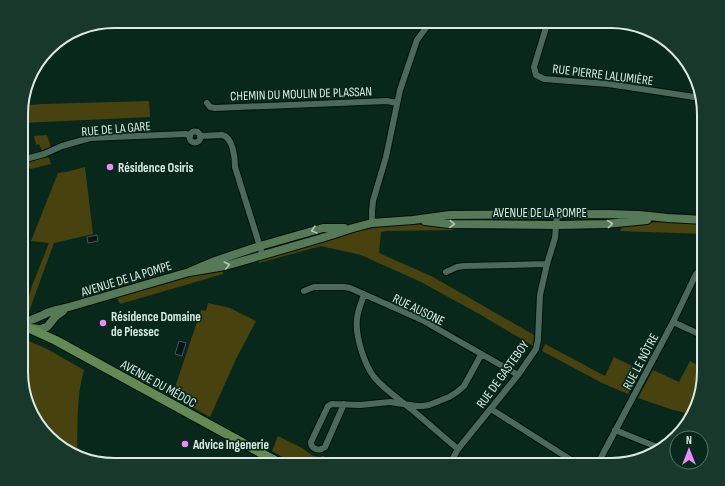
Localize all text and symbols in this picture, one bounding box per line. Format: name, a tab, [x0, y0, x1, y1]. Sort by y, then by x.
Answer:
street label: RUE PIERRE LALUMIÈRE	[552, 61, 654, 89]
street label: CHEMIN DU MOULIN DE PLASSAN	[230, 84, 372, 104]
street label: RUE DE LA GARE	[81, 118, 151, 140]
place label: Résidence Osiris	[118, 160, 194, 176]
marker: Résidence Osiris	[105, 162, 115, 172]
street label: AVENUE DE LA POMPE	[492, 205, 587, 221]
one-way arrow	[449, 219, 455, 228]
one-way arrow	[607, 219, 613, 228]
one-way arrow	[311, 226, 317, 234]
street label: AVENUE DE LA POMPE	[78, 258, 173, 301]
one-way arrow	[223, 261, 230, 270]
street label: RUE AUSONE	[390, 291, 447, 329]
place label: Résidence Domaine de Piessec	[111, 309, 201, 340]
marker: Résidence Domaine de Piessec	[98, 318, 108, 328]
street label: RUE LE NÔTRE	[619, 331, 662, 392]
street label: RUE DE GASTEBOY	[473, 337, 533, 411]
street label: AVENUE DU MÉDOC	[117, 356, 199, 411]
north arrow	[669, 430, 709, 470]
text: N	[686, 434, 692, 447]
place label: Advice Ingenerie	[192, 437, 269, 453]
marker: Advice Ingenerie	[180, 439, 190, 449]

